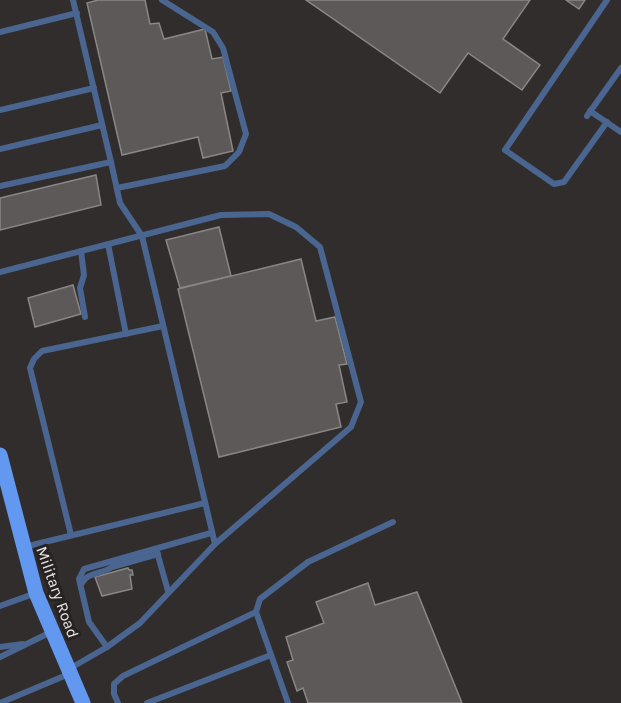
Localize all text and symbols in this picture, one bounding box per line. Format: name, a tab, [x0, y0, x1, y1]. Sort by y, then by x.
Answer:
street label: Military Road	[32, 544, 83, 641]

